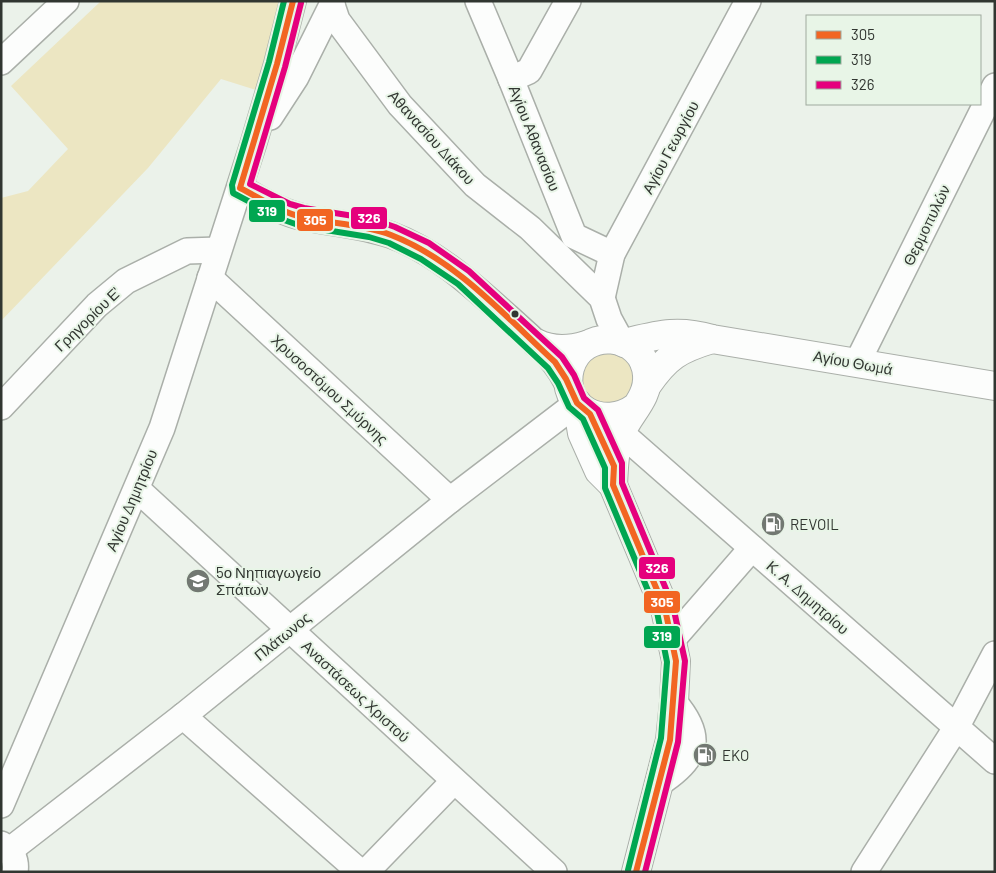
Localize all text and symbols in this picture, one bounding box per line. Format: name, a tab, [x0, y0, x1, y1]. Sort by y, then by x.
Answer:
legend	[806, 15, 981, 105]
text: 305	[851, 25, 875, 43]
text: 319	[851, 50, 872, 68]
text: 326	[851, 75, 875, 93]
street label: Αγίου Αθανασίου	[506, 82, 564, 194]
street label: Αθανασίου Διάκου	[385, 86, 479, 188]
street label: Αγίου Γεωργίου	[638, 97, 702, 197]
street label: Θερμοπυλών	[899, 182, 953, 268]
line badge: 319	[248, 199, 286, 223]
text: 319	[257, 202, 277, 219]
line badge: 326	[350, 206, 388, 230]
line badge: 305	[296, 208, 334, 232]
text: 326	[358, 209, 381, 226]
text: 305	[303, 211, 327, 228]
street label: Γρηγορίου Ε'	[50, 283, 124, 355]
unlabelled marker	[510, 309, 520, 319]
street label: Χρυσοστόμου Σμύρνης	[268, 330, 392, 448]
street label: Αγίου Θωμά	[812, 346, 894, 378]
street label: Αγίου Δημητρίου	[101, 446, 161, 554]
fuel station icon: REVOIL	[760, 511, 786, 537]
place label: REVOIL	[790, 515, 839, 533]
line badge: 326	[638, 556, 676, 580]
street label: Κ. Α. Δημητρίου	[763, 556, 853, 638]
text: 326	[646, 559, 669, 576]
place label: 5ο Νηπιαγωγείο Σπάτων	[216, 563, 321, 598]
school or university icon: 5ο Νηπιαγωγείο Σπάτων	[185, 568, 211, 594]
line badge: 305	[643, 590, 681, 614]
text: 305	[650, 593, 674, 610]
street label: Πλάτωνος	[250, 608, 314, 664]
line badge: 319	[643, 625, 681, 649]
text: 319	[652, 627, 672, 644]
street label: Αναστάσεως Χριστού	[298, 636, 414, 746]
fuel station icon: EKO	[692, 742, 718, 768]
place label: EKO	[722, 746, 749, 764]

